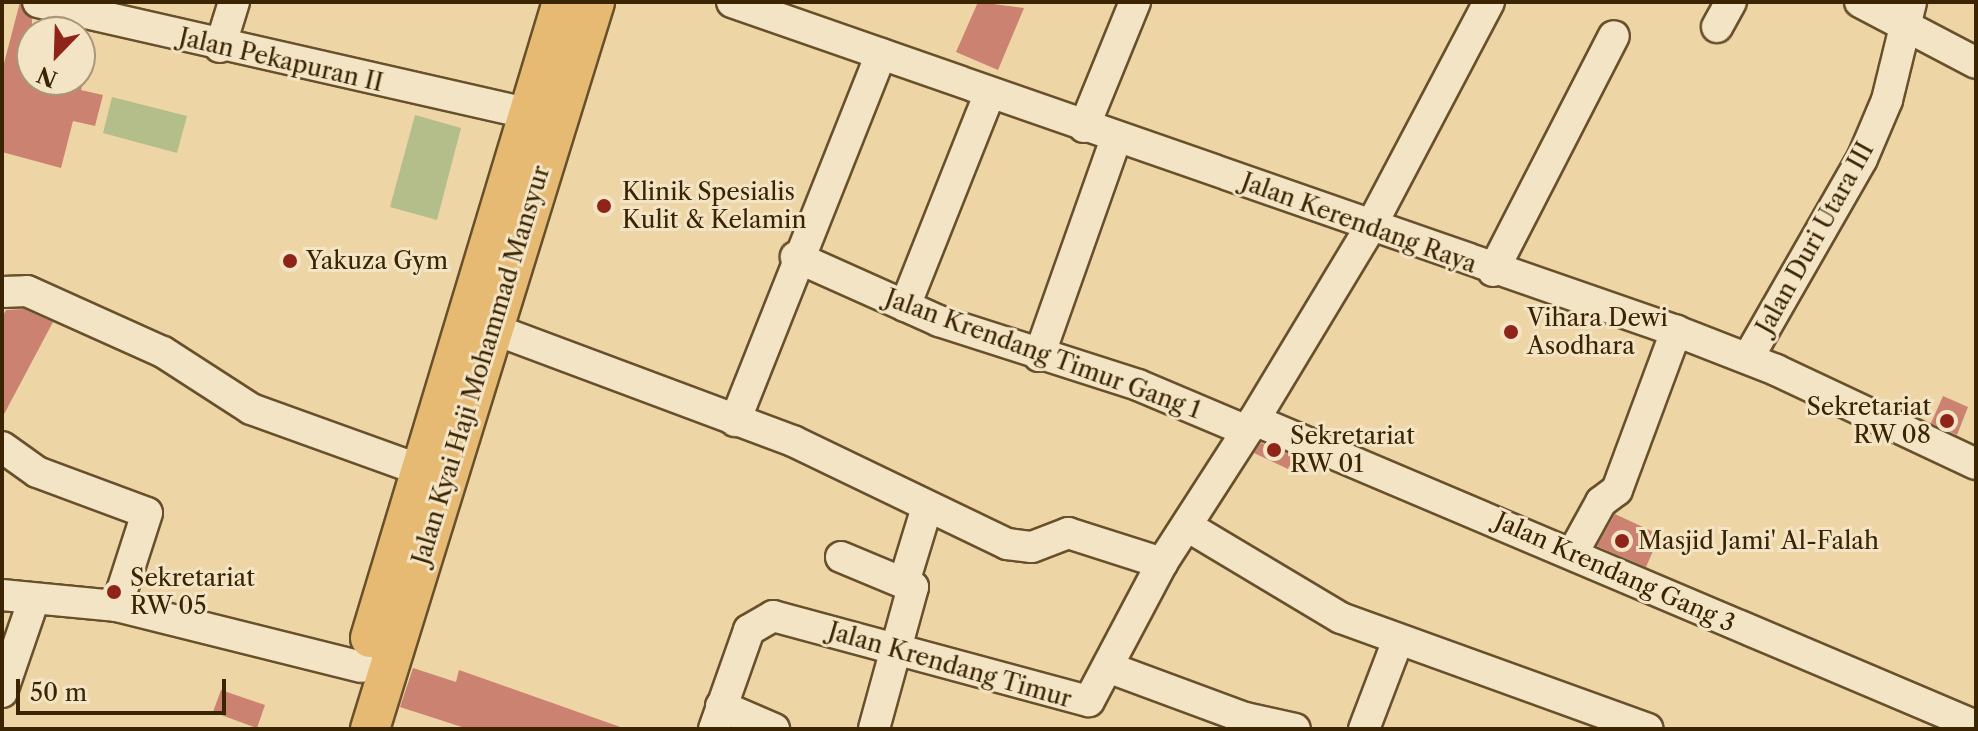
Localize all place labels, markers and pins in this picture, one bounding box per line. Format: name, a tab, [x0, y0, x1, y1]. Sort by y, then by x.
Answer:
place label: Klinik Spesialis Kulit & Kelamin	[622, 178, 806, 234]
marker: Klinik Spesialis Kulit & Kelamin	[593, 195, 615, 217]
place label: Yakuza Gym	[306, 247, 448, 275]
marker: Yakuza Gym	[281, 252, 299, 270]
place label: Vihara Dewi Asodhara	[1527, 304, 1668, 360]
marker: Vihara Dewi Asodhara	[1502, 323, 1520, 341]
place label: Sekretariat RW 08	[1806, 393, 1931, 449]
marker: Sekretariat RW 08	[1938, 412, 1956, 430]
place label: Sekretariat RW 01	[1290, 422, 1415, 478]
marker: Sekretariat RW 01	[1265, 441, 1283, 459]
place label: Masjid Jami' Al-Falah	[1638, 527, 1880, 555]
marker: Masjid Jami' Al-Falah	[1613, 532, 1631, 550]
place label: Sekretariat RW 05	[130, 564, 255, 620]
marker: Sekretariat RW 05	[105, 583, 123, 601]

